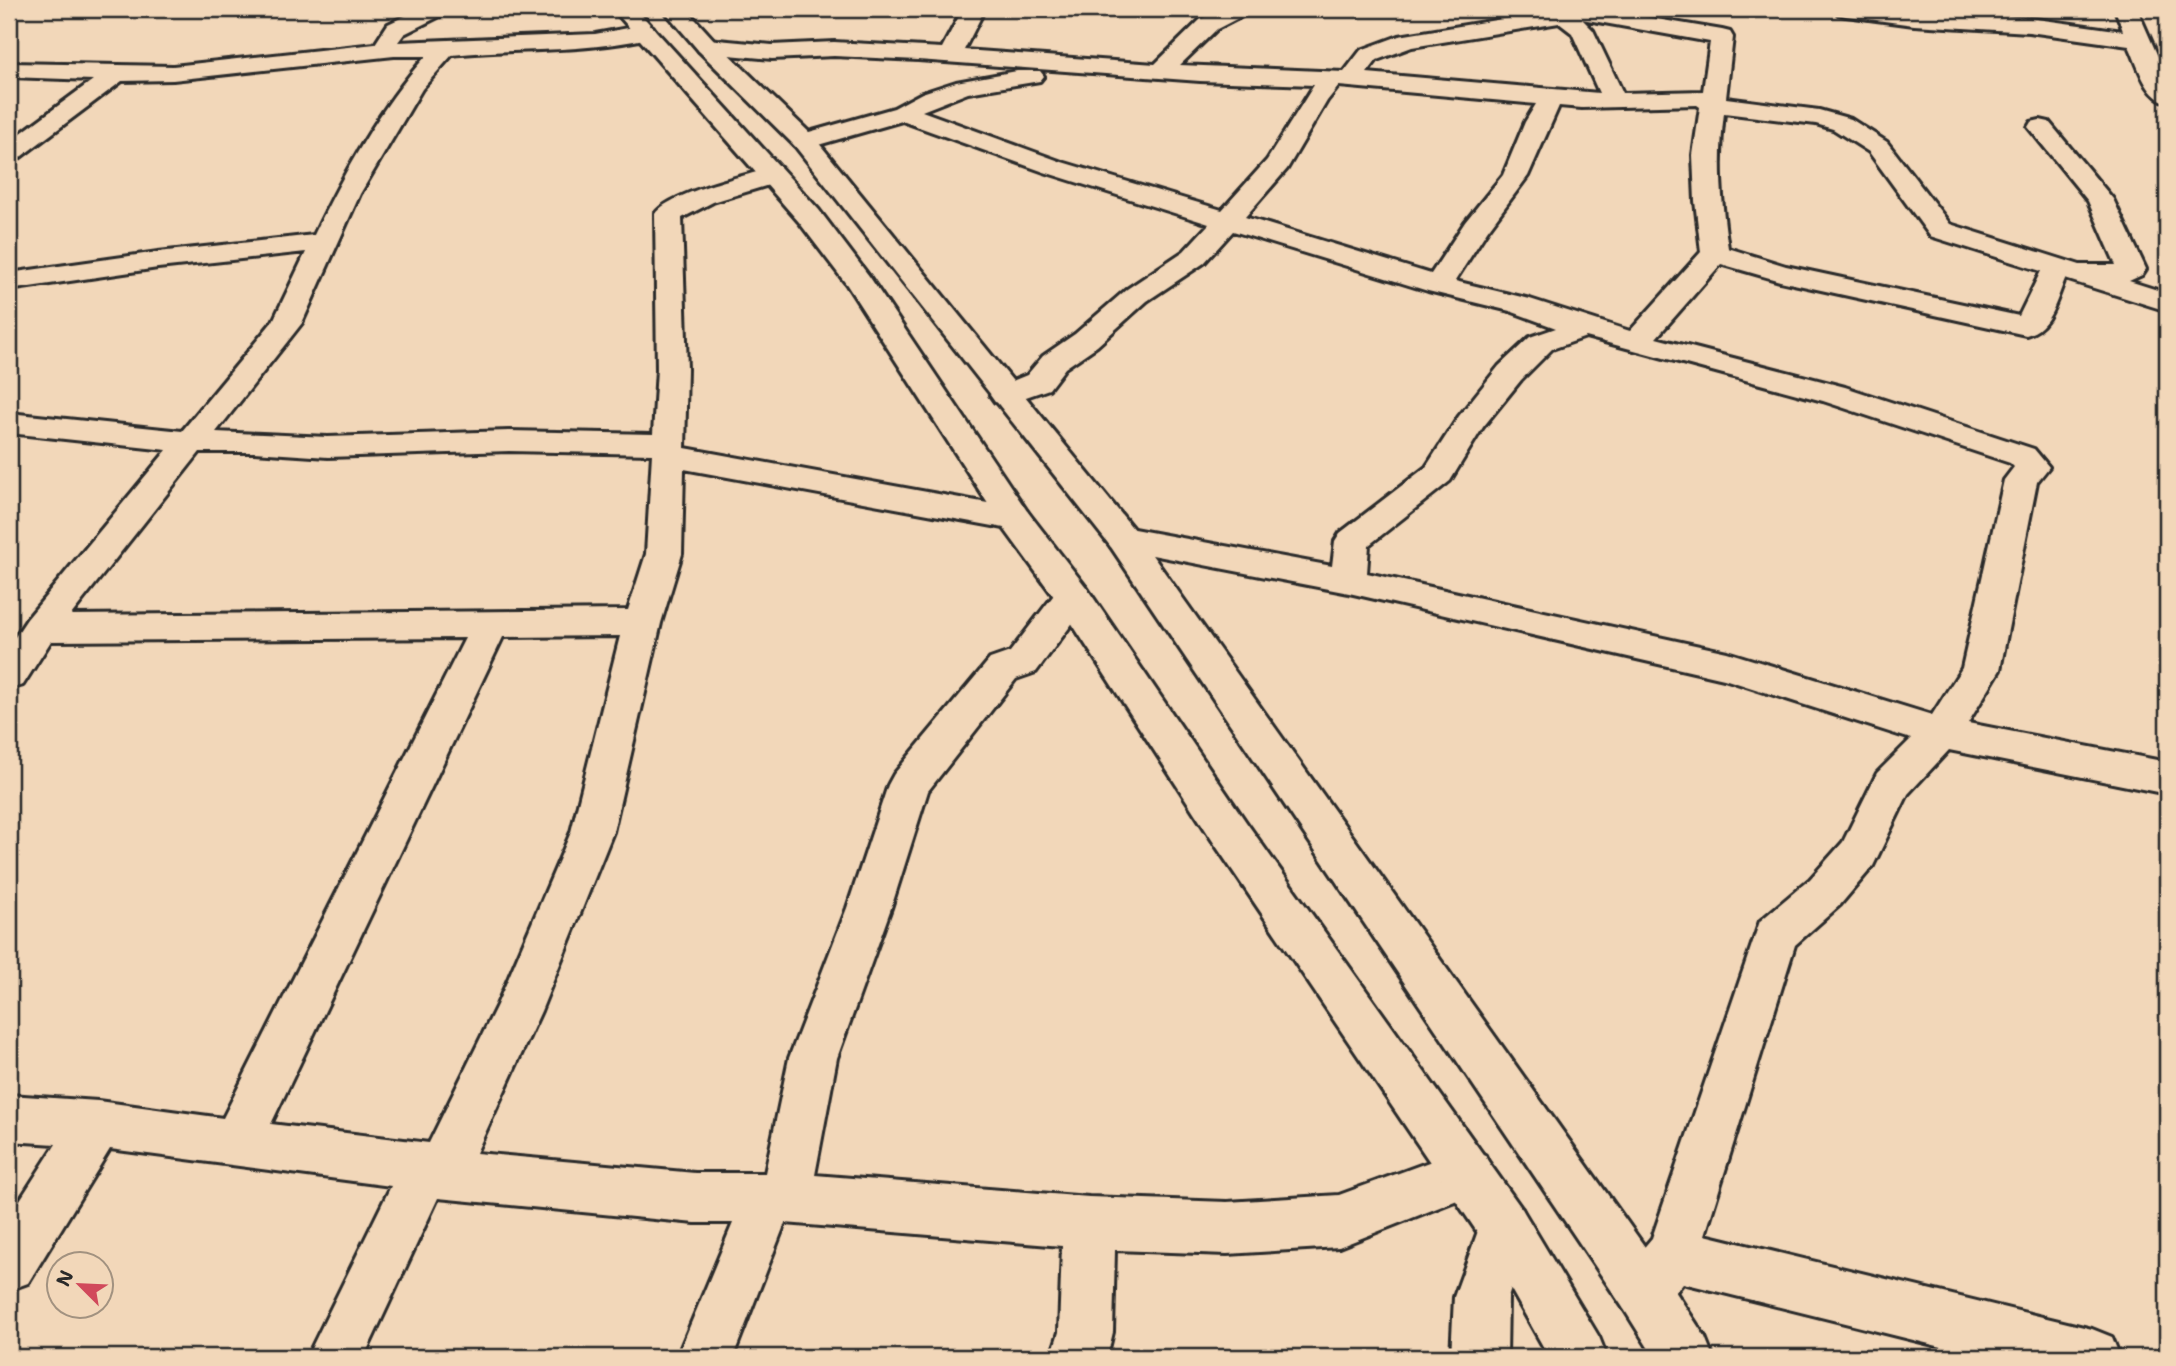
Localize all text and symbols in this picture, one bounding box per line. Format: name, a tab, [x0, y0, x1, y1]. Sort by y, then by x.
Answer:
north arrow	[46, 1250, 116, 1320]
text: N	[50, 1266, 79, 1290]

